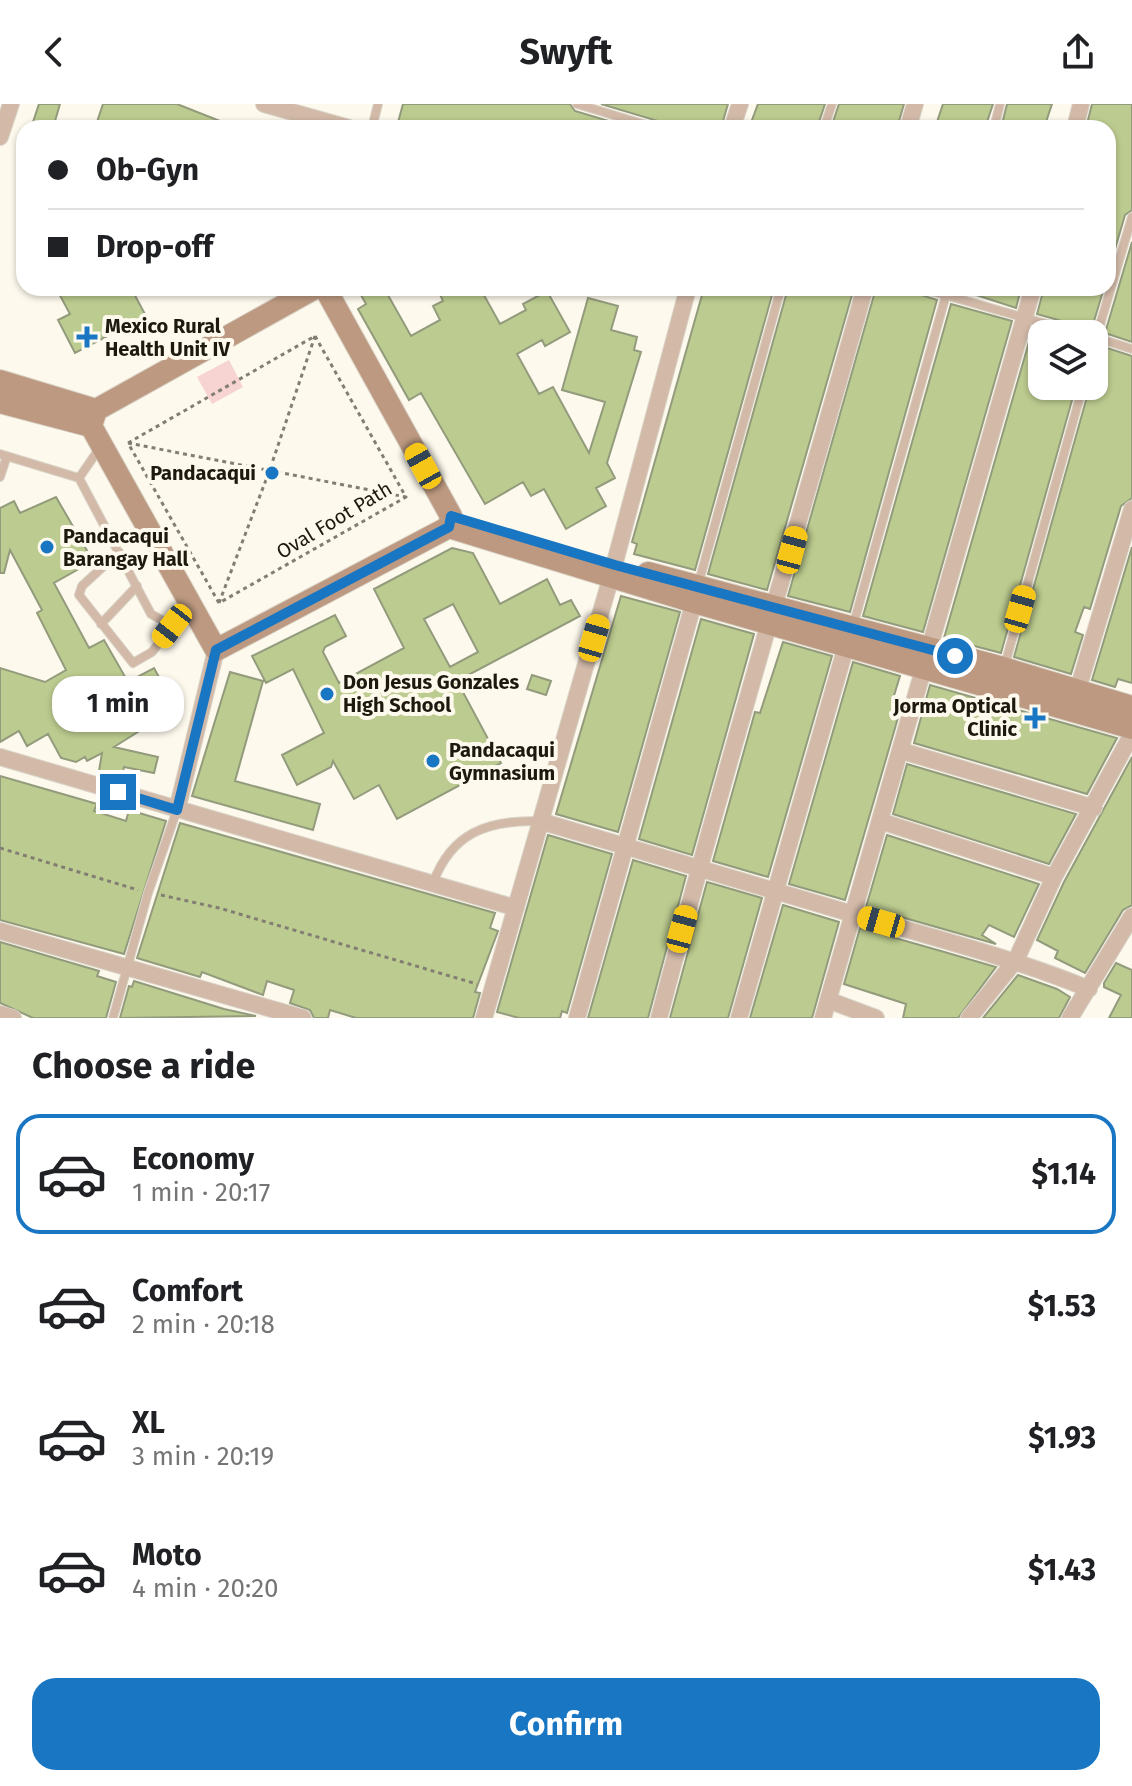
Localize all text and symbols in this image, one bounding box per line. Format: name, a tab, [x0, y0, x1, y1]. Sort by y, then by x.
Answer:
icon: back	[32, 30, 76, 74]
text: Swyft	[520, 30, 612, 74]
icon: share	[1056, 30, 1100, 74]
text: Ob-Gyn	[96, 152, 199, 188]
text: Drop-off	[96, 229, 213, 265]
place label: Mexico Rural Health Unit IV	[105, 314, 230, 361]
map controls	[1028, 320, 1108, 400]
button: layers	[1028, 320, 1108, 400]
marker: Mexico Rural Health Unit IV	[76, 326, 98, 348]
car	[401, 439, 445, 493]
place label: Pandacaqui	[150, 461, 256, 485]
marker: Pandacaqui	[263, 464, 281, 482]
street label: Oval Foot Path	[272, 476, 396, 564]
place label: Pandacaqui Barangay Hall	[63, 524, 188, 571]
car	[774, 524, 810, 576]
marker: Pandacaqui Barangay Hall	[38, 538, 56, 556]
car	[1002, 583, 1038, 635]
car	[148, 600, 196, 652]
car	[576, 612, 612, 664]
route start	[937, 638, 973, 674]
place label: Don Jesus Gonzales High School	[343, 670, 519, 717]
callout: 1 min	[52, 676, 184, 732]
marker: Don Jesus Gonzales High School	[318, 685, 336, 703]
text: 1 min	[87, 688, 149, 719]
place label: Jorma Optical Clinic	[892, 694, 1017, 741]
marker: Jorma Optical Clinic	[1024, 707, 1046, 729]
place label: Pandacaqui Gymnasium	[449, 738, 555, 785]
marker: Pandacaqui Gymnasium	[424, 752, 442, 770]
route end	[100, 774, 136, 810]
car	[664, 903, 700, 955]
car	[855, 904, 907, 940]
text: Choose a ride	[32, 1044, 255, 1088]
icon: car	[36, 1138, 108, 1210]
text: Economy	[132, 1141, 254, 1177]
text: $1.14	[1032, 1156, 1096, 1192]
text: 1 min · 20:17	[132, 1177, 270, 1208]
icon: car	[36, 1270, 108, 1342]
text: Comfort	[132, 1273, 243, 1309]
text: $1.53	[1028, 1288, 1096, 1324]
text: 2 min · 20:18	[132, 1309, 275, 1340]
icon: car	[36, 1402, 108, 1474]
text: XL	[132, 1405, 165, 1441]
text: $1.93	[1028, 1420, 1096, 1456]
text: 3 min · 20:19	[132, 1441, 274, 1472]
icon: car	[36, 1534, 108, 1606]
text: Moto	[132, 1537, 202, 1573]
text: $1.43	[1028, 1552, 1096, 1588]
text: 4 min · 20:20	[132, 1573, 279, 1604]
button: Confirm	[32, 1678, 1100, 1770]

